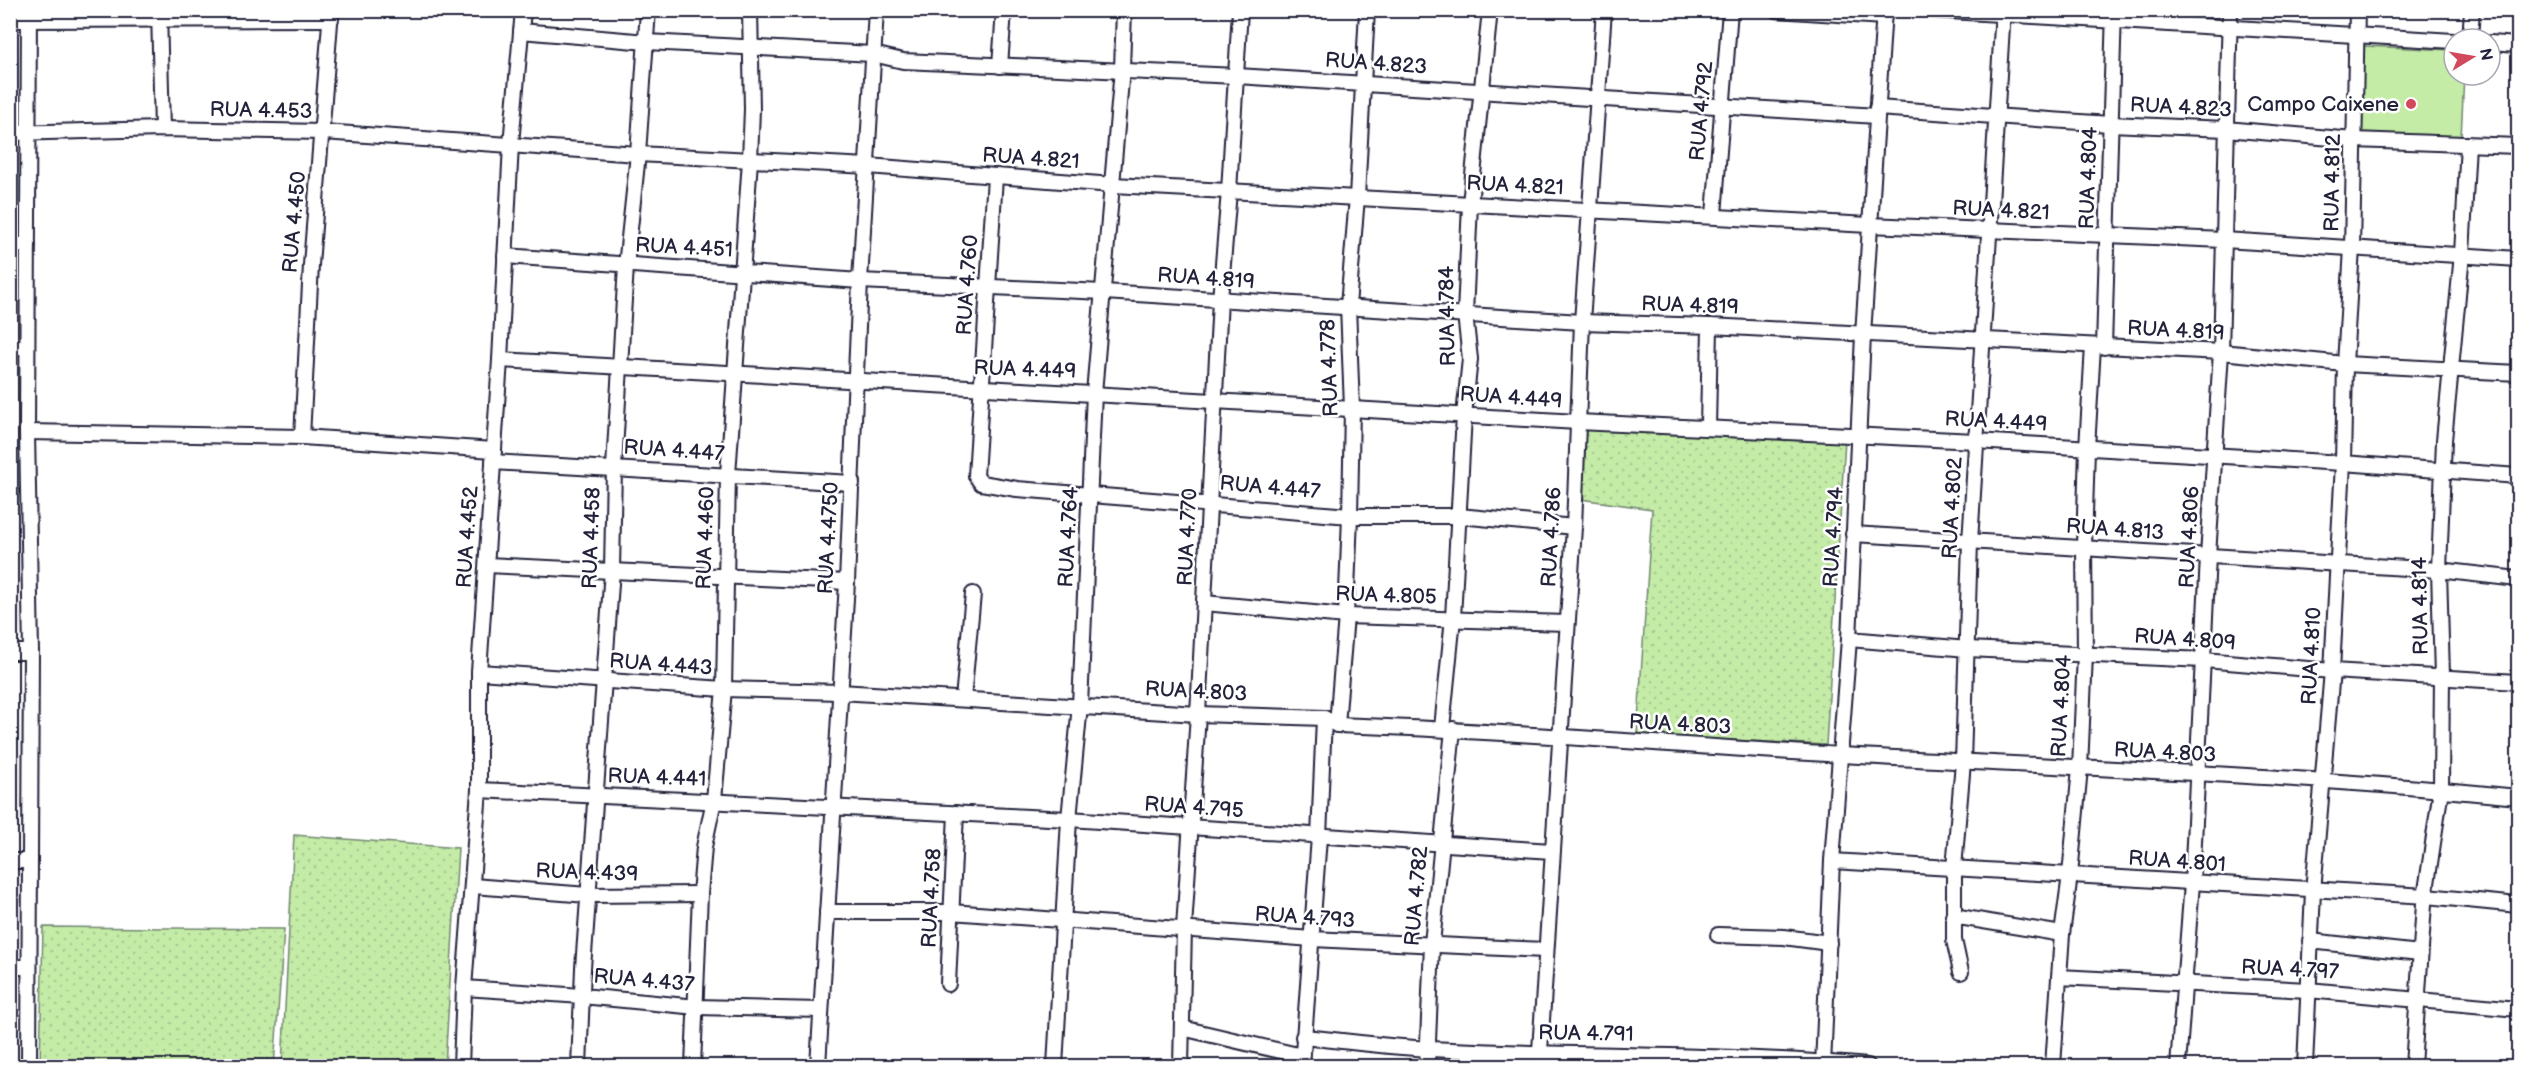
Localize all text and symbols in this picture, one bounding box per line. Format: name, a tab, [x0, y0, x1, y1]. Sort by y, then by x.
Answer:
north arrow	[2442, 27, 2502, 87]
street label: RUA 4.823	[1324, 47, 1428, 80]
text: N	[2475, 47, 2496, 62]
street label: RUA 4.792	[1685, 60, 1718, 162]
street label: RUA 4.823	[2129, 92, 2233, 123]
place label: Campo Caixene	[2247, 92, 2399, 117]
street label: RUA 4.453	[209, 97, 313, 124]
marker: Campo Caixene	[2404, 97, 2418, 111]
street label: RUA 4.804	[2074, 126, 2103, 230]
street label: RUA 4.812	[2319, 133, 2346, 232]
street label: RUA 4.821	[981, 143, 1081, 174]
street label: RUA 4.450	[278, 170, 311, 274]
street label: RUA 4.821	[1466, 170, 1564, 201]
street label: RUA 4.821	[1952, 195, 2050, 226]
street label: RUA 4.451	[634, 232, 734, 263]
street label: RUA 4.760	[952, 234, 983, 336]
street label: RUA 4.819	[1156, 263, 1256, 294]
street label: RUA 4.784	[1434, 265, 1461, 366]
street label: RUA 4.819	[1641, 291, 1739, 320]
street label: RUA 4.819	[2127, 315, 2225, 346]
street label: RUA 4.778	[1315, 319, 1344, 417]
street label: RUA 4.449	[973, 355, 1077, 384]
street label: RUA 4.449	[1459, 381, 1563, 414]
street label: RUA 4.449	[1944, 406, 2048, 437]
street label: RUA 4.447	[623, 435, 726, 467]
street label: RUA 4.802	[1937, 456, 1968, 560]
street label: RUA 4.447	[1219, 471, 1322, 504]
street label: RUA 4.4750	[813, 481, 844, 595]
street label: RUA 4.452	[451, 484, 484, 589]
street label: RUA 4.806	[2174, 485, 2205, 589]
street label: RUA 4.458	[577, 486, 606, 590]
street label: RUA 4.460	[691, 486, 720, 590]
street label: RUA 4.764	[1053, 486, 1084, 588]
street label: RUA 4.786	[1536, 486, 1567, 588]
street label: RUA 4.794	[1818, 486, 1849, 588]
street label: RUA 4.770	[1172, 487, 1203, 587]
street label: RUA 4.813	[2065, 514, 2165, 545]
street label: RUA 4.814	[2407, 556, 2434, 655]
street label: RUA 4.805	[1335, 581, 1437, 610]
street label: RUA 4.810	[2296, 606, 2327, 706]
street label: RUA 4.809	[2133, 623, 2237, 656]
street label: RUA 4.443	[608, 648, 714, 681]
street label: RUA 4.804	[2046, 654, 2077, 758]
street label: RUA 4.803	[1144, 676, 1248, 707]
street label: RUA 4.803	[1628, 709, 1732, 740]
street label: RUA 4.803	[2113, 737, 2217, 768]
street label: RUA 4.441	[607, 763, 707, 792]
street label: RUA 4.795	[1143, 792, 1245, 823]
street label: RUA 4.782	[1400, 844, 1433, 947]
street label: RUA 4.801	[2127, 846, 2227, 877]
street label: RUA 4.758	[916, 848, 947, 948]
street label: RUA 4.439	[535, 858, 639, 887]
street label: RUA 4.793	[1254, 902, 1356, 933]
street label: RUA 4.797	[2240, 954, 2340, 985]
street label: RUA 4.437	[592, 964, 696, 997]
street label: RUA 4.791	[1538, 1020, 1634, 1047]

